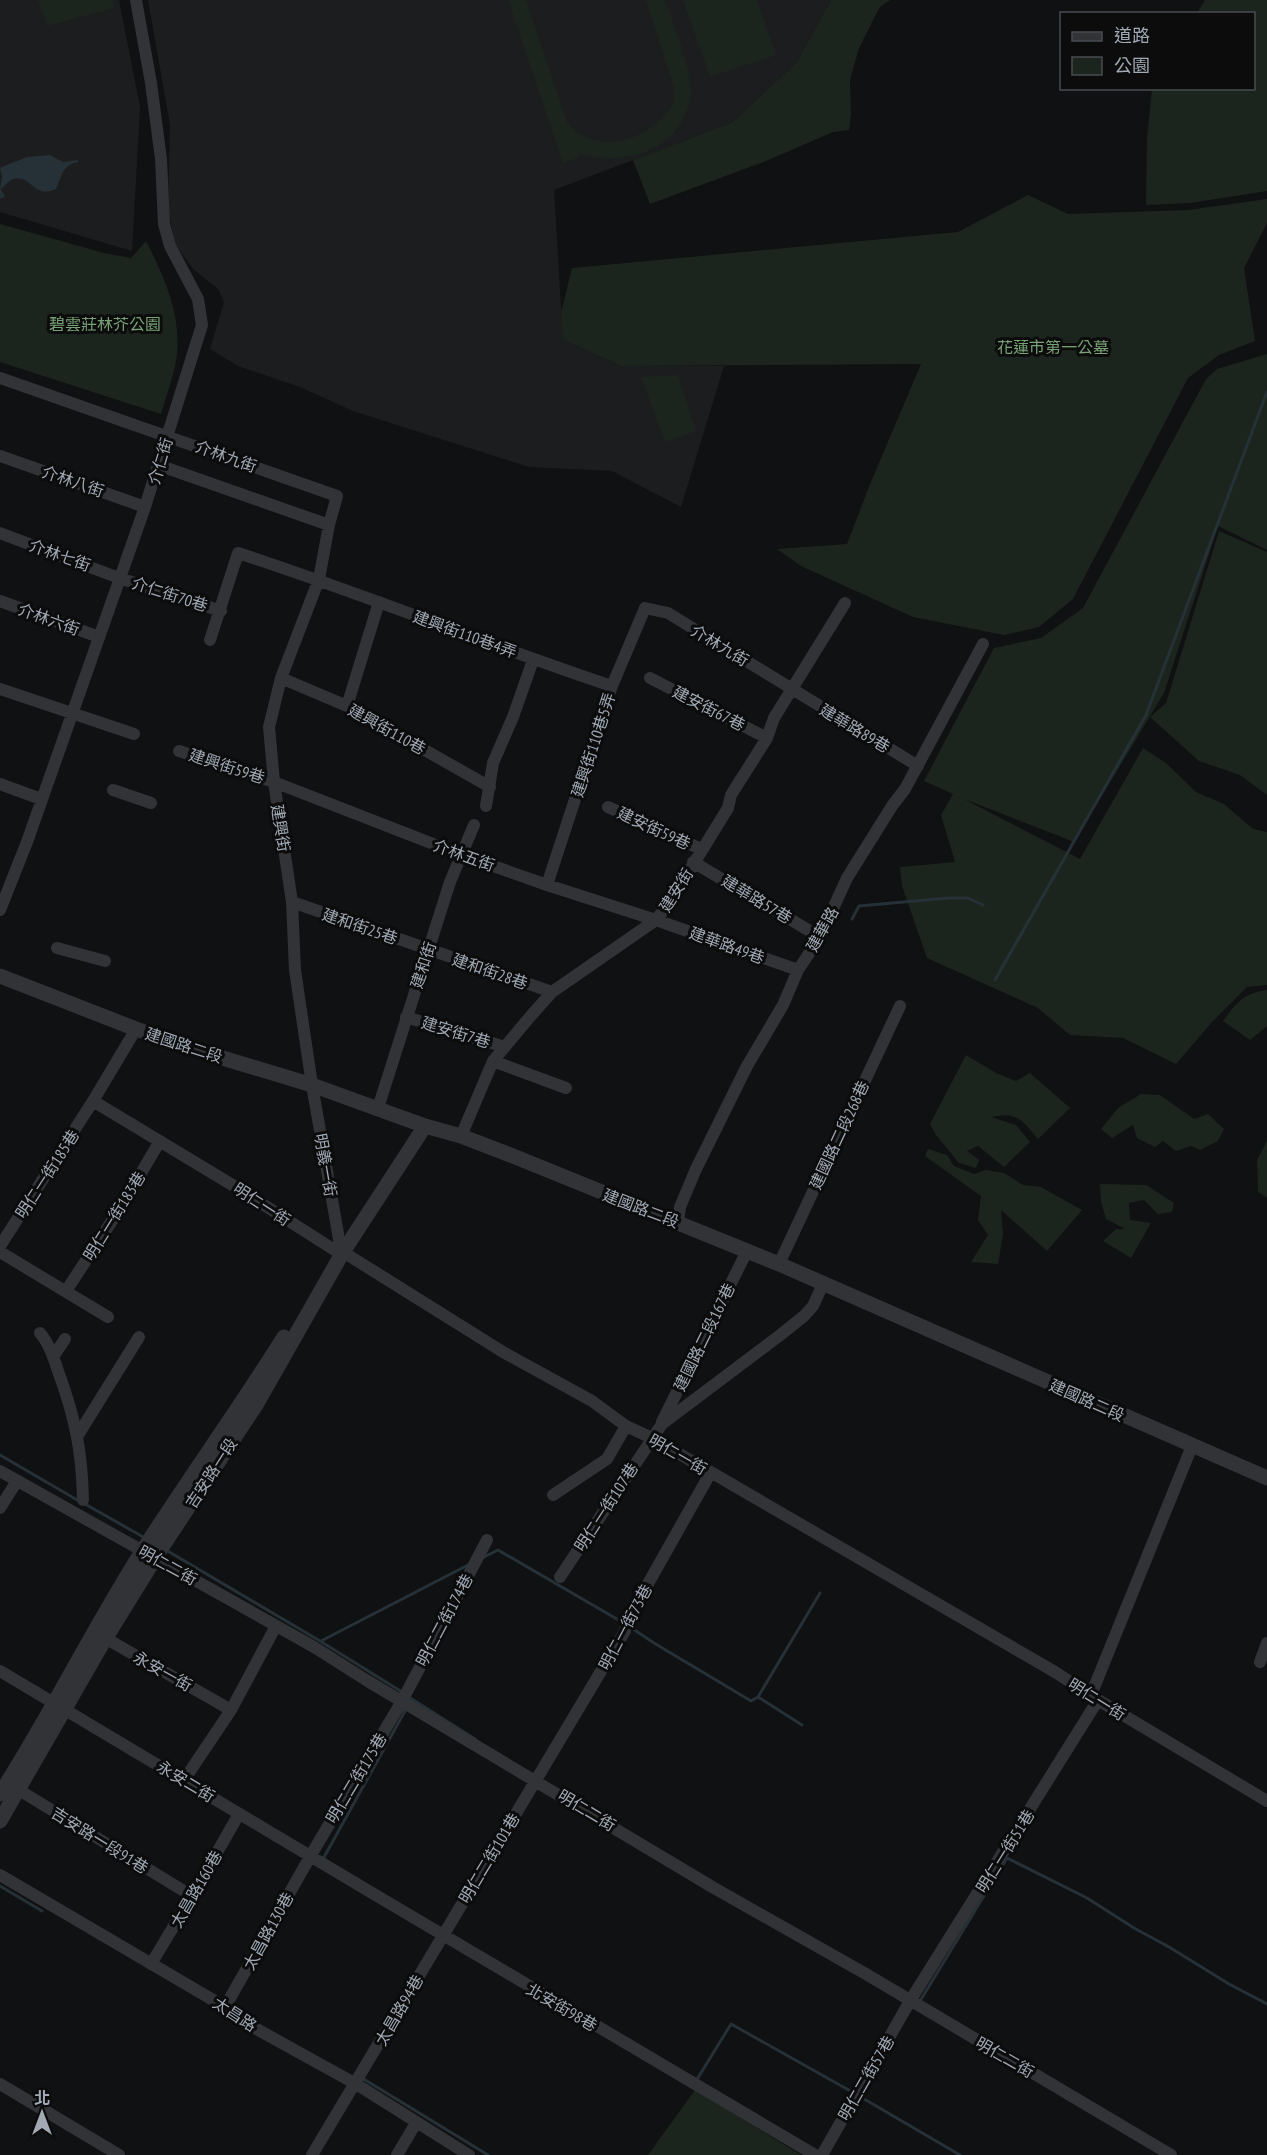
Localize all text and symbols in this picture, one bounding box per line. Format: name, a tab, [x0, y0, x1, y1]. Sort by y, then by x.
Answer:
legend	[1060, 12, 1255, 90]
text: 道路	[1114, 24, 1150, 47]
text: 公園	[1114, 54, 1150, 77]
park label: 碧雲莊林芥公園	[49, 314, 161, 334]
park label: 花蓮市第一公墓	[997, 337, 1109, 357]
street label: 介仁街	[143, 435, 177, 487]
street label: 介林九街	[193, 436, 259, 476]
street label: 介林八街	[39, 461, 107, 501]
street label: 介林七街	[27, 535, 93, 575]
street label: 介仁街70巷	[130, 572, 210, 616]
street label: 介林六街	[16, 599, 82, 639]
street label: 建興街110巷4弄	[410, 606, 520, 662]
street label: 介林九街	[687, 620, 753, 670]
street label: 建安街67巷	[670, 681, 748, 735]
street label: 建興街110巷5弄	[567, 690, 619, 800]
street label: 建華路89巷	[816, 699, 894, 757]
street label: 建興街110巷	[345, 700, 429, 758]
street label: 建興街59巷	[187, 744, 267, 788]
street label: 建安街59巷	[614, 802, 694, 854]
street label: 建興街	[267, 803, 295, 853]
street label: 介林五街	[431, 835, 497, 875]
street label: 建安街	[655, 864, 697, 916]
street label: 建華路57巷	[718, 870, 796, 928]
street label: 建華路	[802, 903, 842, 955]
street label: 建和街25巷	[320, 904, 400, 948]
street label: 建華路49巷	[687, 922, 767, 968]
street label: 建和街	[406, 939, 440, 991]
street label: 建和街28巷	[450, 949, 530, 993]
street label: 建安街7巷	[419, 1012, 493, 1052]
street label: 建國路二段	[143, 1023, 225, 1067]
street label: 建國路二段268巷	[805, 1077, 873, 1193]
street label: 明仁一街185巷	[11, 1126, 83, 1222]
street label: 明義一街	[311, 1132, 341, 1198]
street label: 明仁一街183巷	[79, 1168, 149, 1264]
street label: 明仁一街	[230, 1178, 294, 1230]
street label: 建國路二段	[600, 1184, 682, 1232]
street label: 建國路二段167巷	[669, 1280, 739, 1394]
street label: 建國路二段	[1046, 1375, 1128, 1425]
street label: 明仁一街	[645, 1429, 711, 1479]
street label: 吉安路一段	[181, 1434, 241, 1512]
street label: 明仁一街107巷	[570, 1459, 642, 1555]
street label: 明仁二街	[135, 1541, 201, 1589]
street label: 明仁二街174巷	[411, 1570, 477, 1670]
street label: 明仁一街73巷	[594, 1581, 656, 1673]
street label: 永安一街	[130, 1647, 196, 1695]
street label: 明仁一街	[1065, 1674, 1129, 1724]
street label: 明仁二街175巷	[321, 1729, 391, 1827]
street label: 永安二街	[153, 1756, 219, 1806]
street label: 明仁二街	[554, 1785, 620, 1835]
street label: 吉安路一段91巷	[48, 1802, 152, 1878]
street label: 明仁一街51巷	[972, 1806, 1038, 1896]
street label: 明仁二街101巷	[454, 1809, 524, 1907]
street label: 太昌路160巷	[166, 1847, 226, 1931]
street label: 太昌路130巷	[239, 1889, 297, 1973]
street label: 太昌路94巷	[371, 1971, 427, 2049]
street label: 北安街98巷	[523, 1979, 601, 2035]
street label: 太昌路	[209, 1993, 261, 2035]
street label: 明仁二街57巷	[834, 2032, 898, 2124]
street label: 明仁二街	[972, 2032, 1038, 2082]
north arrow	[12, 2083, 72, 2143]
text: 北	[34, 2088, 50, 2108]

